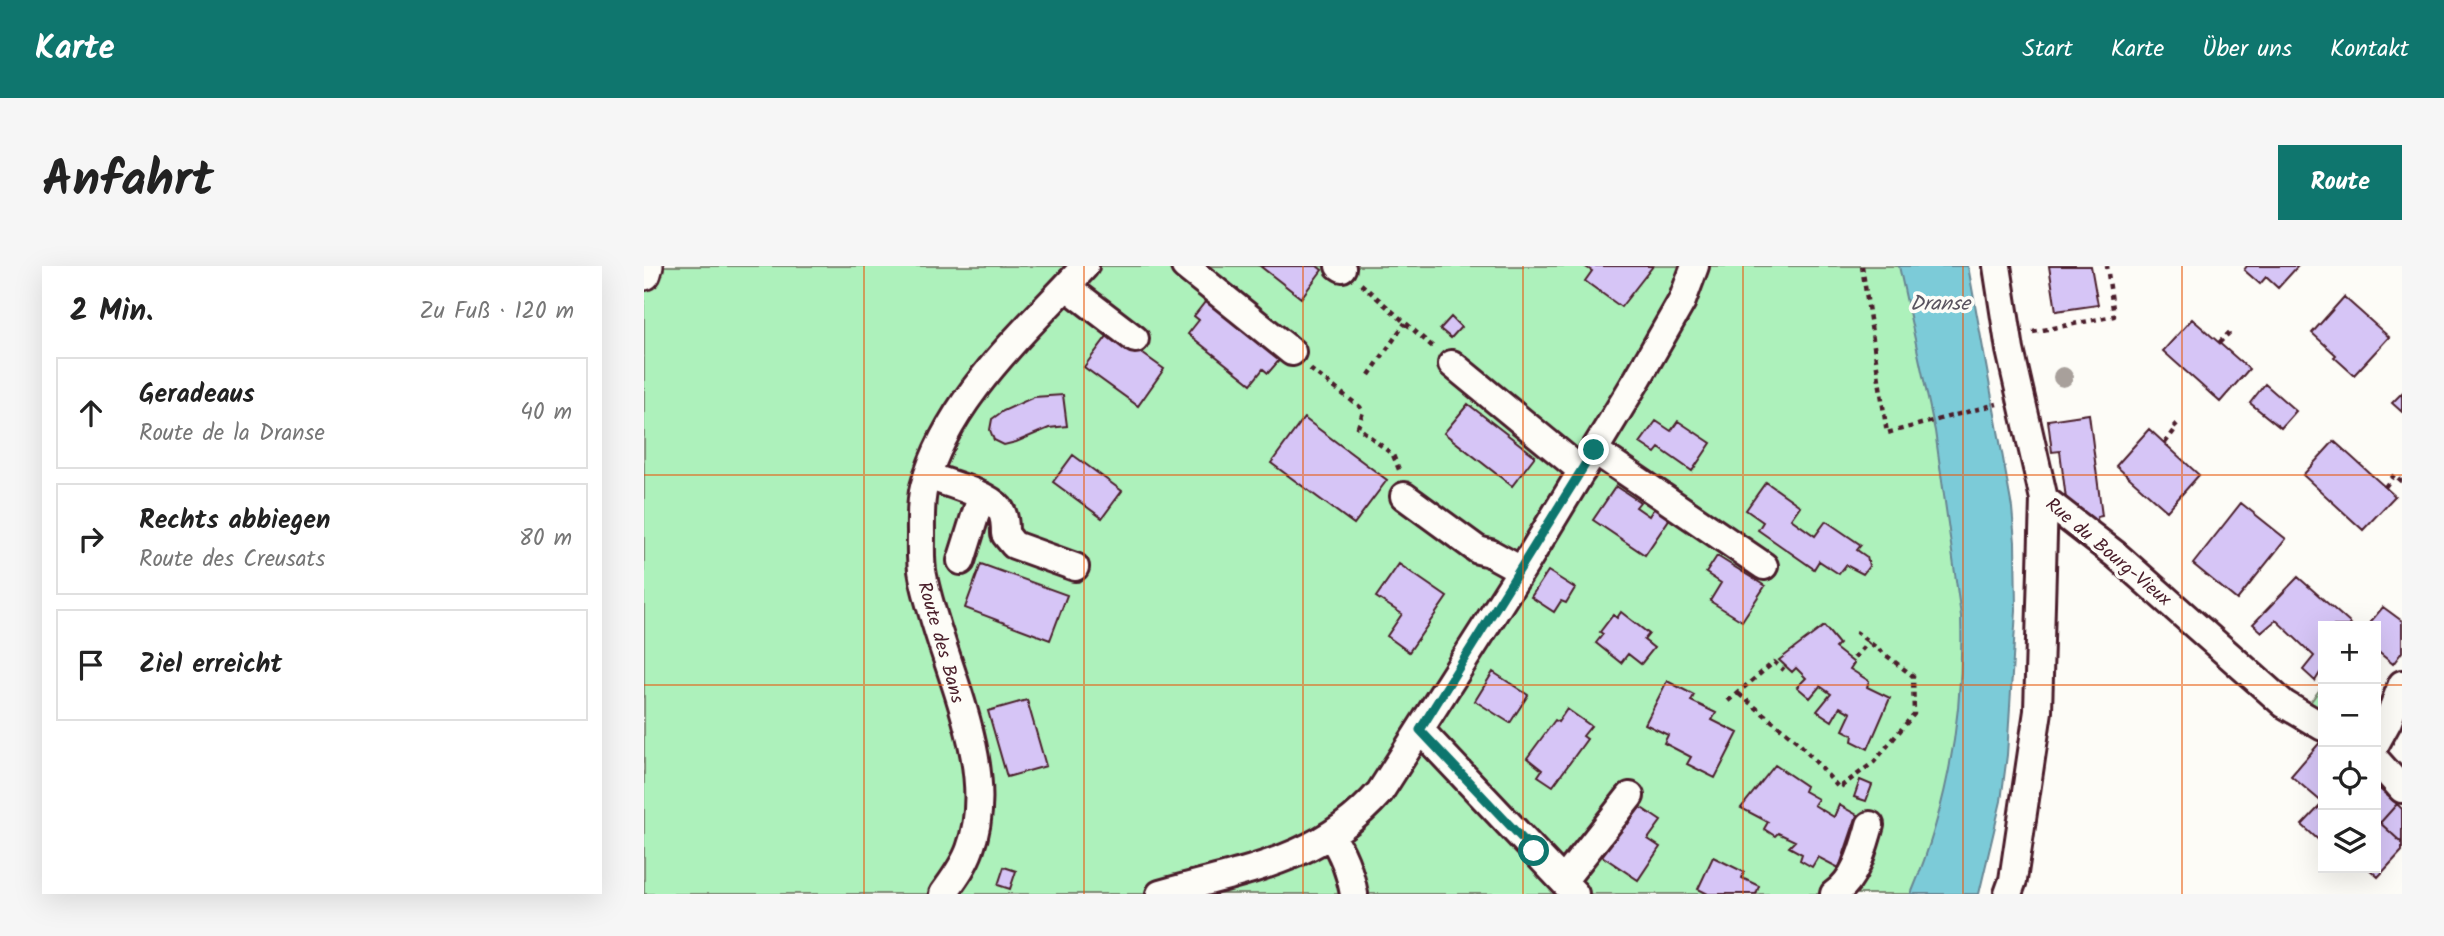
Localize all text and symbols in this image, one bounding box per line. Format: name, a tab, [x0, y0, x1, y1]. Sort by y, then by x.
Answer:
text: Karte	[35, 23, 115, 76]
text: Start	[2022, 30, 2073, 69]
text: Karte	[2111, 30, 2164, 69]
text: Über uns	[2202, 30, 2292, 69]
text: Kontakt	[2330, 30, 2409, 69]
text: Anfahrt	[42, 143, 214, 221]
button: Route	[2278, 145, 2402, 220]
text: 2 Min.	[70, 288, 153, 336]
water label: Dranse	[1910, 288, 1973, 321]
text: Zu Fuß · 120 m	[419, 294, 574, 330]
text: Geradeaus	[139, 374, 255, 416]
icon: ahead	[72, 394, 110, 432]
text: 40 m	[520, 395, 572, 431]
text: Route de la Dranse	[139, 416, 325, 452]
route end	[1578, 434, 1609, 465]
street label: Rue du Bourg-Vieux	[2038, 491, 2178, 615]
text: Rechts abbiegen	[139, 500, 330, 542]
icon: right	[72, 520, 110, 558]
text: 80 m	[519, 521, 572, 557]
text: Route des Creusats	[139, 542, 325, 578]
street label: Route des Bans	[908, 578, 972, 707]
map controls	[2318, 621, 2381, 873]
button: +	[2318, 621, 2381, 684]
text: Ziel erreicht	[139, 644, 282, 686]
icon: arrive	[72, 646, 110, 684]
button: −	[2318, 684, 2381, 747]
button: locate	[2318, 747, 2381, 810]
button: layers	[2318, 810, 2381, 873]
route start	[1518, 835, 1549, 866]

